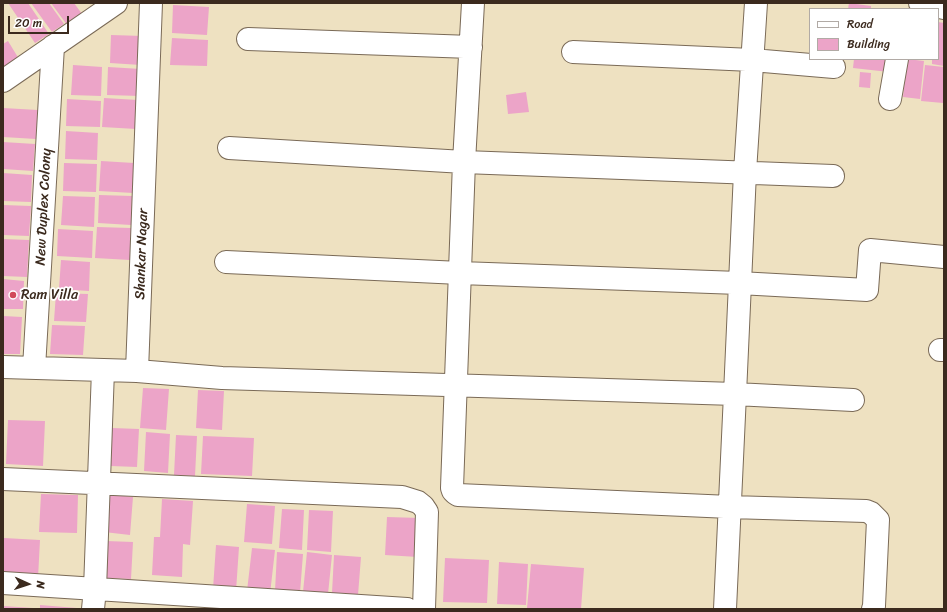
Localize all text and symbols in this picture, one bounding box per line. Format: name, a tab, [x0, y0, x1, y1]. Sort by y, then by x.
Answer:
scale bar	[10, 8, 71, 34]
legend	[809, 8, 939, 60]
text: 20 m	[15, 12, 42, 34]
text: Road	[847, 13, 873, 35]
text: Building	[847, 33, 890, 55]
street label: New Duplex Colony	[33, 148, 55, 266]
street label: Shankar Nagar	[132, 208, 152, 300]
place label: Ram Villa	[21, 287, 78, 303]
marker: Ram Villa	[8, 290, 18, 300]
north arrow	[8, 564, 48, 604]
text: N	[31, 580, 50, 589]

